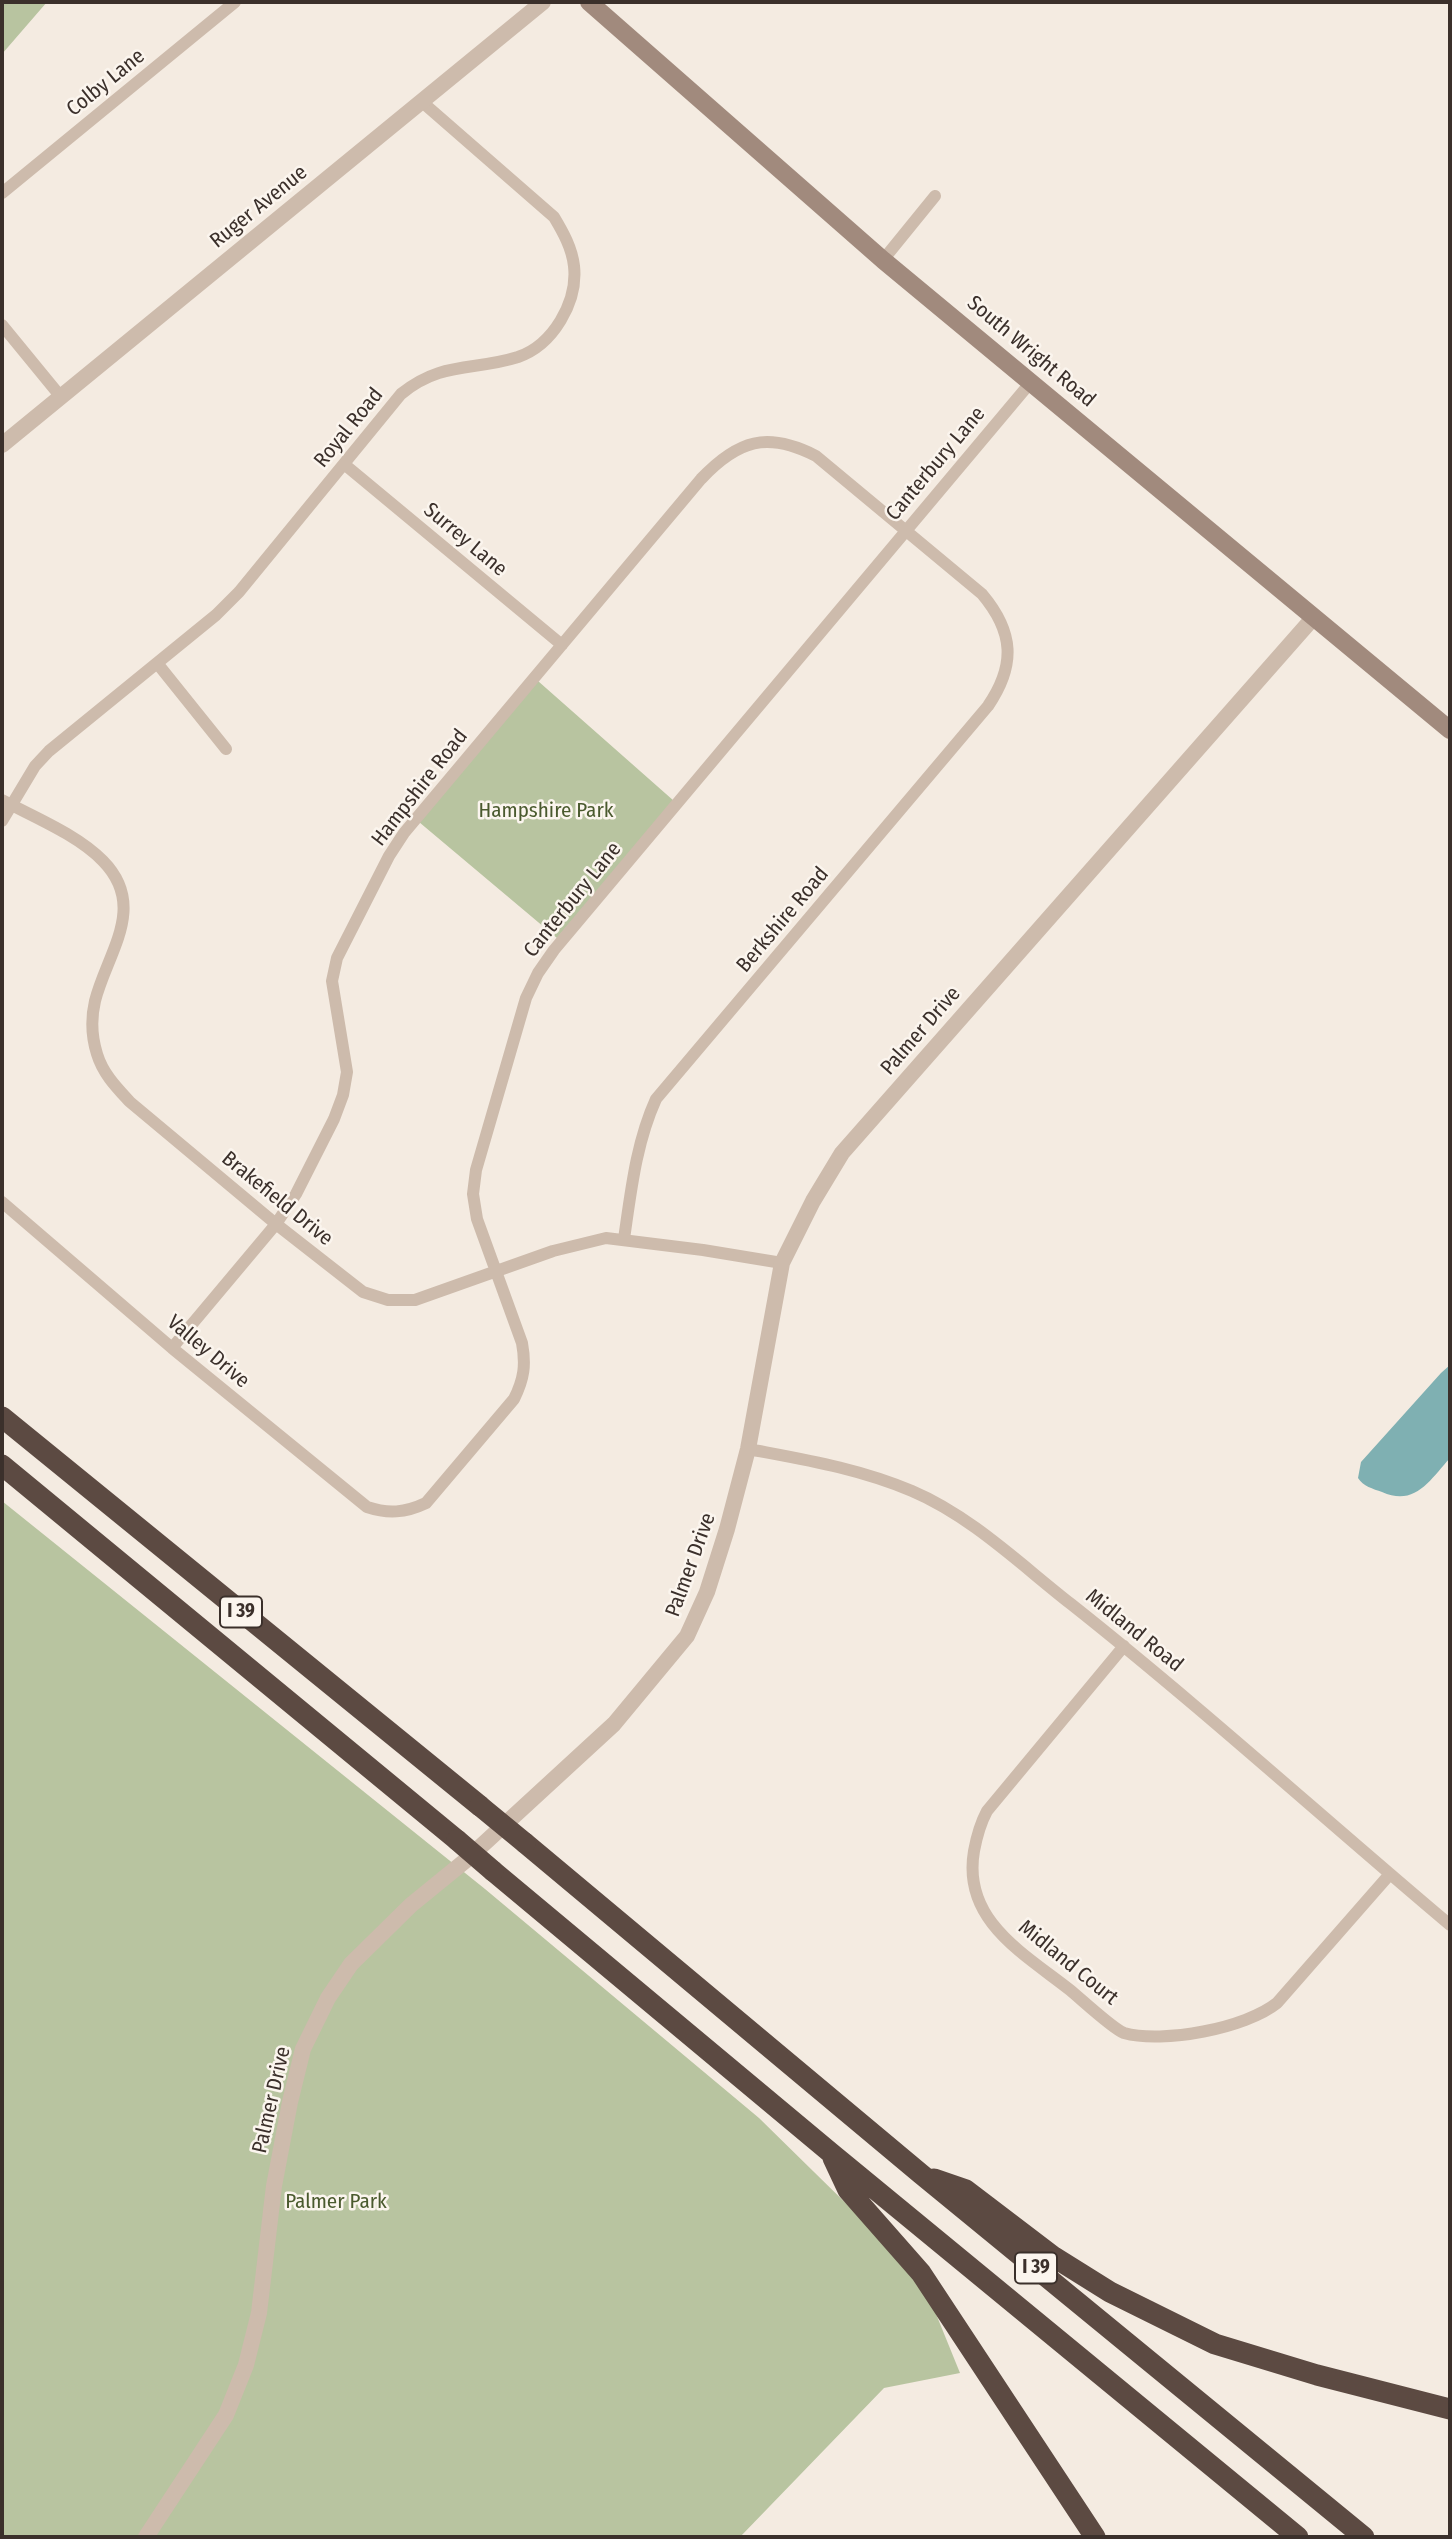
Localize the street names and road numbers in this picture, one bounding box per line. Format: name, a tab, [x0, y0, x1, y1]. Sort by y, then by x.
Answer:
street label: Colby Lane	[62, 44, 150, 122]
street label: Ruger Avenue	[205, 160, 313, 254]
street label: South Wright Road	[962, 291, 1100, 413]
street label: Royal Road	[309, 383, 389, 473]
street label: Canterbury Lane	[881, 402, 991, 526]
street label: Surrey Lane	[418, 498, 512, 582]
street label: Hampshire Road	[367, 725, 473, 851]
street label: Canterbury Lane	[519, 837, 627, 963]
street label: Berkshire Road	[732, 862, 834, 978]
street label: Palmer Drive	[876, 982, 966, 1080]
street label: Brakefield Drive	[216, 1146, 338, 1252]
street label: Valley Drive	[162, 1310, 254, 1394]
street label: Palmer Drive	[661, 1510, 721, 1620]
street label: Midland Road	[1080, 1584, 1188, 1678]
road number: I 39	[220, 1596, 262, 1628]
street label: Midland Court	[1013, 1915, 1123, 2011]
street label: Palmer Drive	[247, 2044, 297, 2156]
road number: I 39	[1015, 2252, 1057, 2284]

